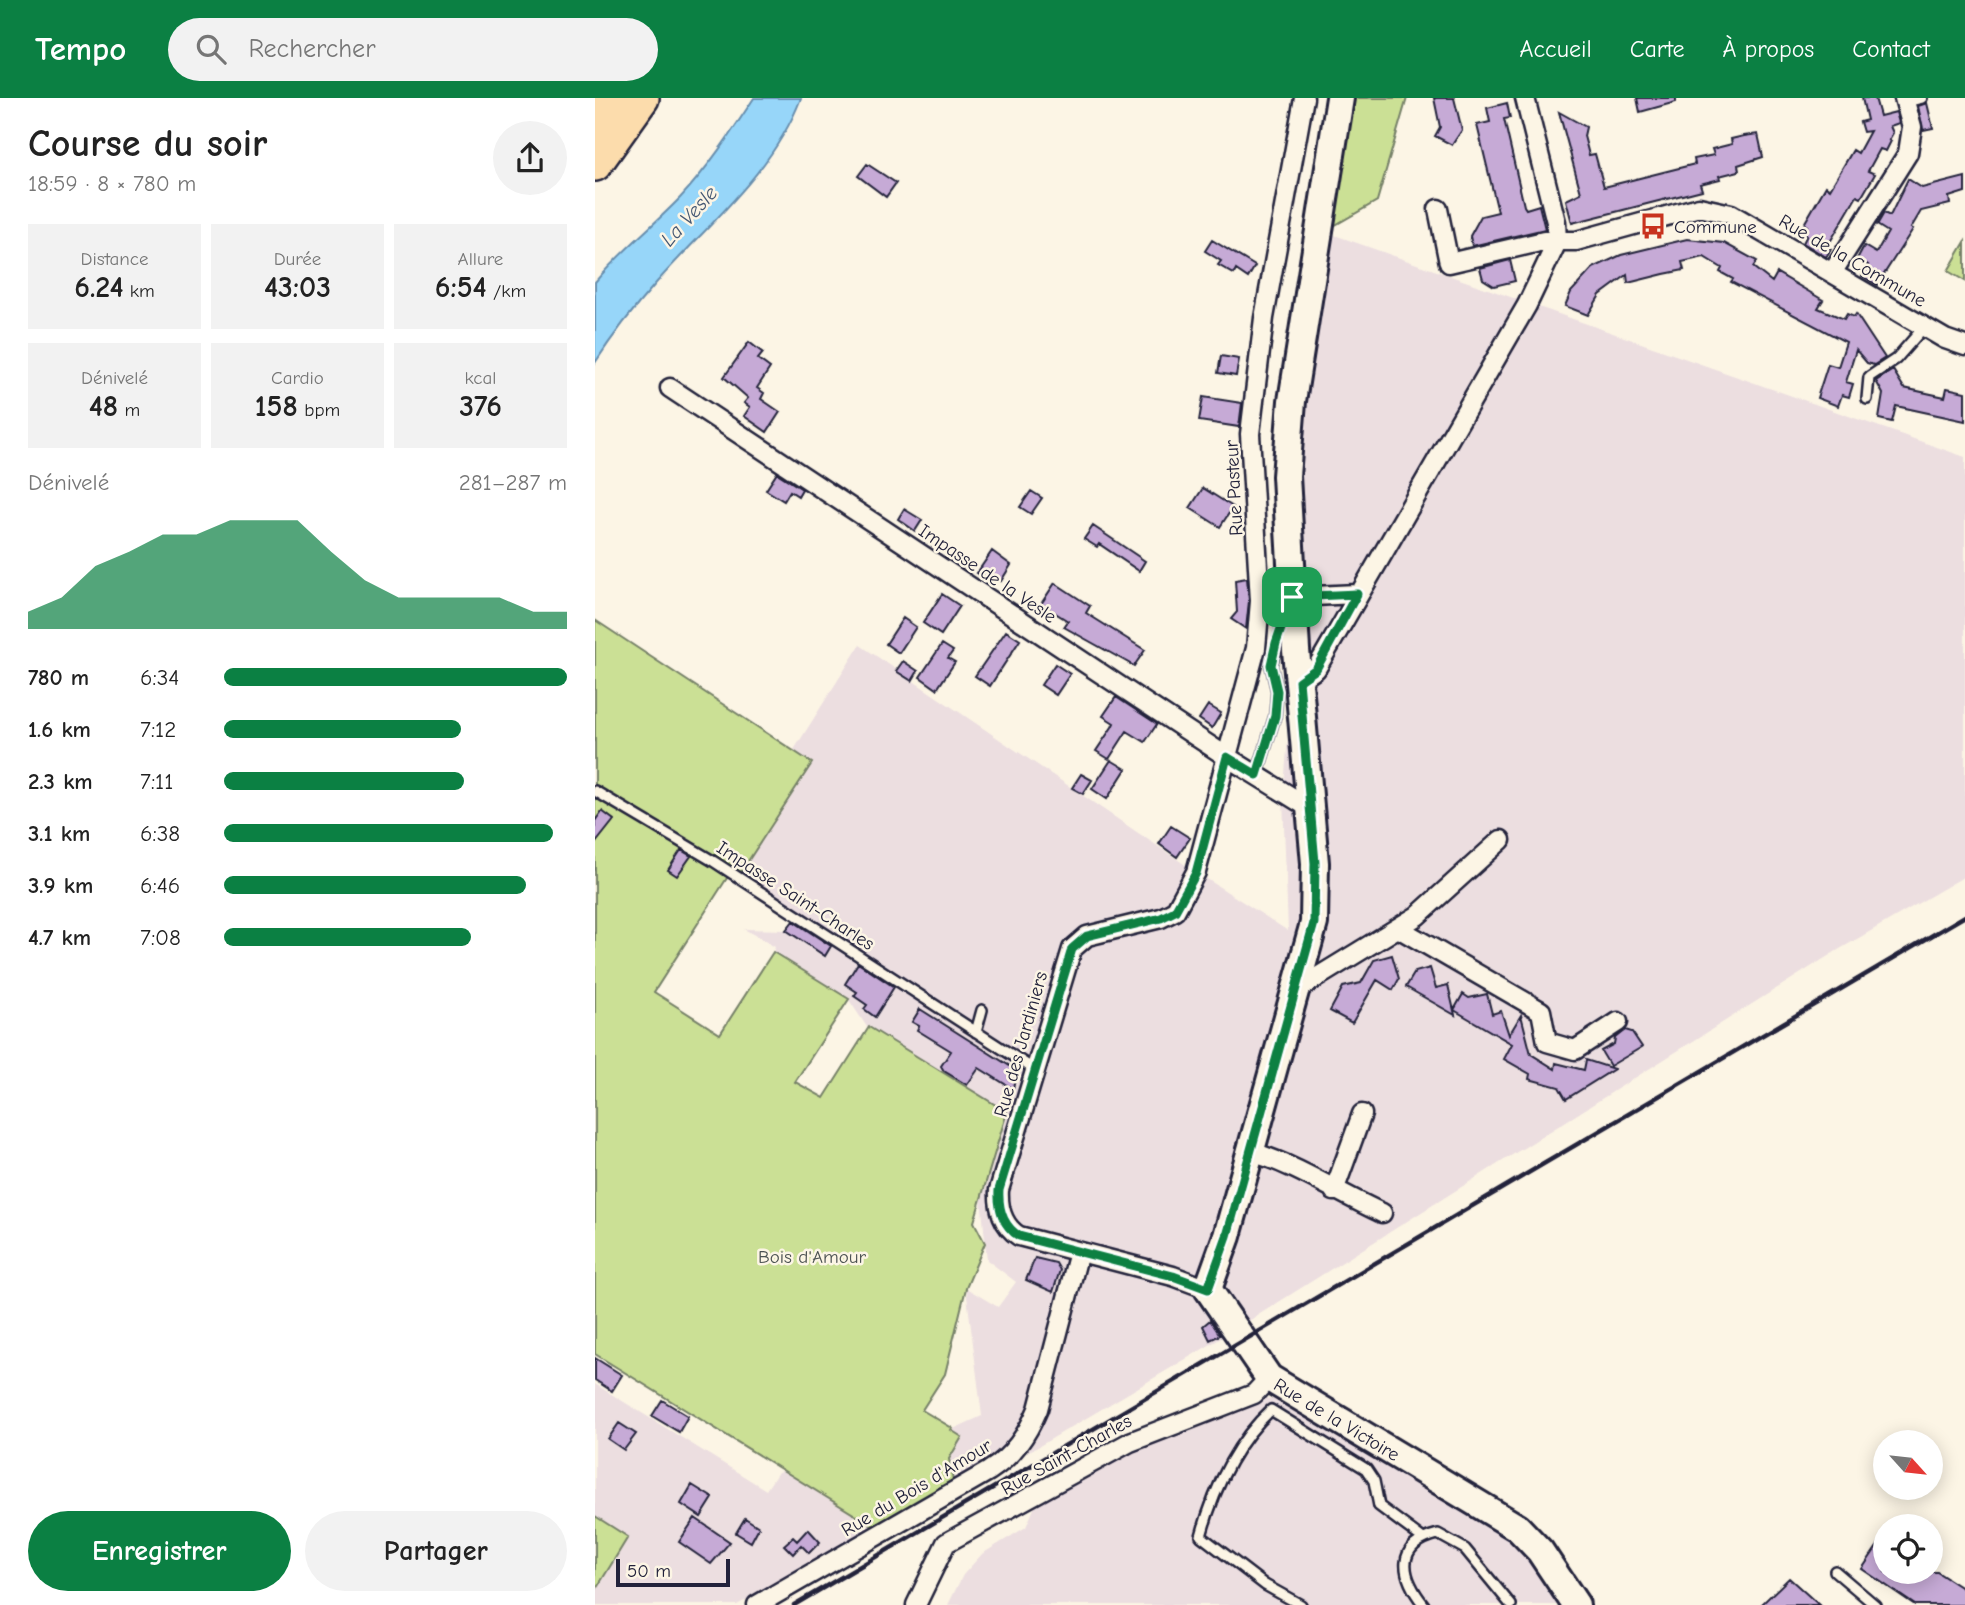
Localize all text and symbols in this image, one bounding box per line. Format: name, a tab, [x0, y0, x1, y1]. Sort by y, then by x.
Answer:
search box	[168, 18, 658, 81]
text: Tempo	[35, 30, 126, 68]
icon: search	[192, 30, 230, 68]
text: Rechercher	[248, 34, 375, 64]
text: Accueil	[1520, 35, 1592, 63]
text: Carte	[1630, 35, 1685, 63]
text: À propos	[1723, 35, 1814, 63]
text: Contact	[1852, 35, 1930, 63]
button: share	[493, 121, 567, 195]
text: Course du soir	[28, 122, 267, 166]
text: 18:59 · 8 × 780 m	[28, 170, 196, 197]
water label: La Vesle	[656, 181, 723, 251]
street label: Rue de la Commune	[1775, 210, 1930, 312]
bus stop icon: Commune	[1638, 211, 1668, 241]
place label: Commune	[1674, 216, 1757, 238]
text: Distance	[80, 248, 149, 270]
text: Durée	[274, 248, 321, 270]
text: Allure	[458, 248, 503, 270]
text: 6.24	[74, 270, 123, 305]
text: 43:03	[264, 270, 331, 305]
text: 6:54	[435, 270, 487, 305]
text: km	[123, 280, 155, 302]
text: /km	[487, 280, 526, 302]
text: Dénivelé	[81, 367, 148, 389]
text: Cardio	[271, 367, 324, 389]
text: kcal	[465, 367, 496, 389]
text: 48	[89, 389, 118, 424]
text: 158	[255, 389, 298, 424]
text: 376	[459, 389, 502, 424]
text: m	[118, 399, 140, 421]
text: bpm	[298, 399, 340, 421]
street label: Rue Pasteur	[1220, 439, 1247, 537]
text: Dénivelé	[28, 469, 109, 496]
text: 281–287 m	[459, 469, 567, 496]
street label: Impasse de la Vesle	[915, 520, 1060, 628]
pin	[1262, 567, 1322, 627]
icon: arrive	[1273, 578, 1311, 616]
text: 780 m	[28, 664, 89, 691]
text: 6:34	[140, 664, 179, 691]
text: 1.6 km	[28, 716, 91, 743]
text: 7:12	[140, 716, 176, 743]
text: 2.3 km	[28, 768, 93, 795]
text: 7:11	[140, 768, 173, 795]
text: 3.1 km	[28, 820, 90, 847]
text: 6:38	[140, 820, 180, 847]
street label: Impasse Saint-Charles	[712, 837, 879, 955]
text: 3.9 km	[28, 872, 93, 899]
text: 6:46	[140, 872, 180, 899]
text: 4.7 km	[28, 924, 91, 951]
text: 7:08	[140, 924, 181, 951]
street label: Rue des Jardiniers	[990, 969, 1052, 1120]
park label: Bois d'Amour	[758, 1246, 867, 1268]
street label: Rue de la Victoire	[1270, 1374, 1403, 1466]
street label: Rue Saint-Charles	[997, 1410, 1136, 1500]
north arrow	[1873, 1430, 1943, 1500]
map controls	[1873, 1430, 1943, 1584]
street label: Rue du Bois d'Amour	[837, 1434, 996, 1541]
button: Enregistrer	[28, 1511, 291, 1591]
button: Partager	[305, 1511, 567, 1591]
button: locate	[1873, 1514, 1943, 1584]
scale bar	[616, 1556, 730, 1588]
text: 50 m	[627, 1560, 671, 1582]

